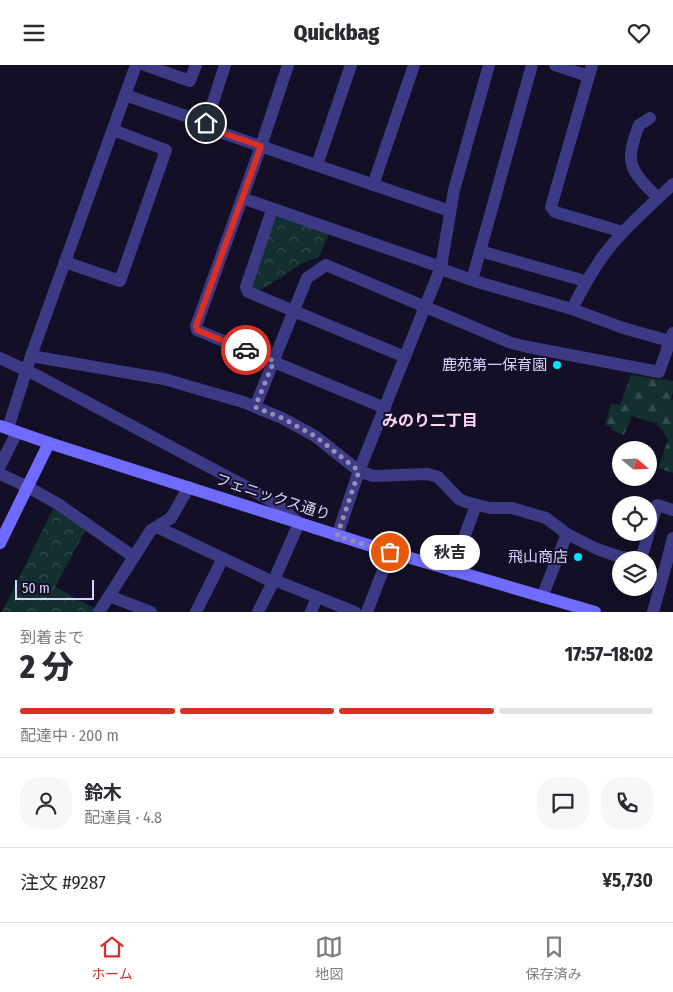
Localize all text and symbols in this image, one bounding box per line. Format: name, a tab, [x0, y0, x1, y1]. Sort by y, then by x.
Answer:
icon: menu	[20, 19, 48, 47]
text: Quickbag	[294, 19, 379, 46]
icon: heart	[625, 19, 653, 47]
pin	[185, 102, 227, 144]
icon: home	[192, 109, 220, 137]
courier	[221, 325, 271, 375]
icon: car	[232, 336, 260, 364]
place label: 鹿苑第一保育園	[442, 356, 547, 374]
marker: 鹿苑第一保育園	[551, 359, 563, 371]
district label: みのり二丁目	[382, 411, 478, 430]
north arrow	[612, 441, 658, 486]
map controls	[612, 441, 657, 596]
street label: フェニックス通り	[213, 470, 333, 524]
button: locate	[612, 496, 657, 541]
pin	[369, 531, 411, 573]
callout: 秋吉	[420, 535, 480, 569]
icon: bag	[376, 538, 404, 566]
text: 秋吉	[434, 543, 466, 562]
place label: 飛山商店	[508, 548, 568, 566]
marker: 飛山商店	[572, 551, 584, 563]
button: layers	[612, 551, 657, 596]
scale bar	[15, 577, 94, 600]
text: 50 m	[22, 580, 50, 597]
text: 到着まで	[20, 628, 84, 647]
text: 17:57–18:02	[565, 643, 653, 666]
text: 2 分	[20, 648, 73, 686]
text: 配達中 · 200 m	[20, 726, 119, 745]
button: person	[20, 777, 72, 829]
button: chat	[537, 777, 589, 829]
button: phone	[601, 777, 653, 829]
text: 鈴木	[84, 781, 122, 804]
text: 配達員 · 4.8	[84, 808, 162, 827]
text: ¥5,730	[602, 869, 653, 892]
text: 注文 #9287	[20, 871, 106, 894]
tab: ホーム	[91, 933, 133, 983]
tab: 地図	[315, 933, 343, 983]
tab: 保存済み	[526, 933, 582, 983]

